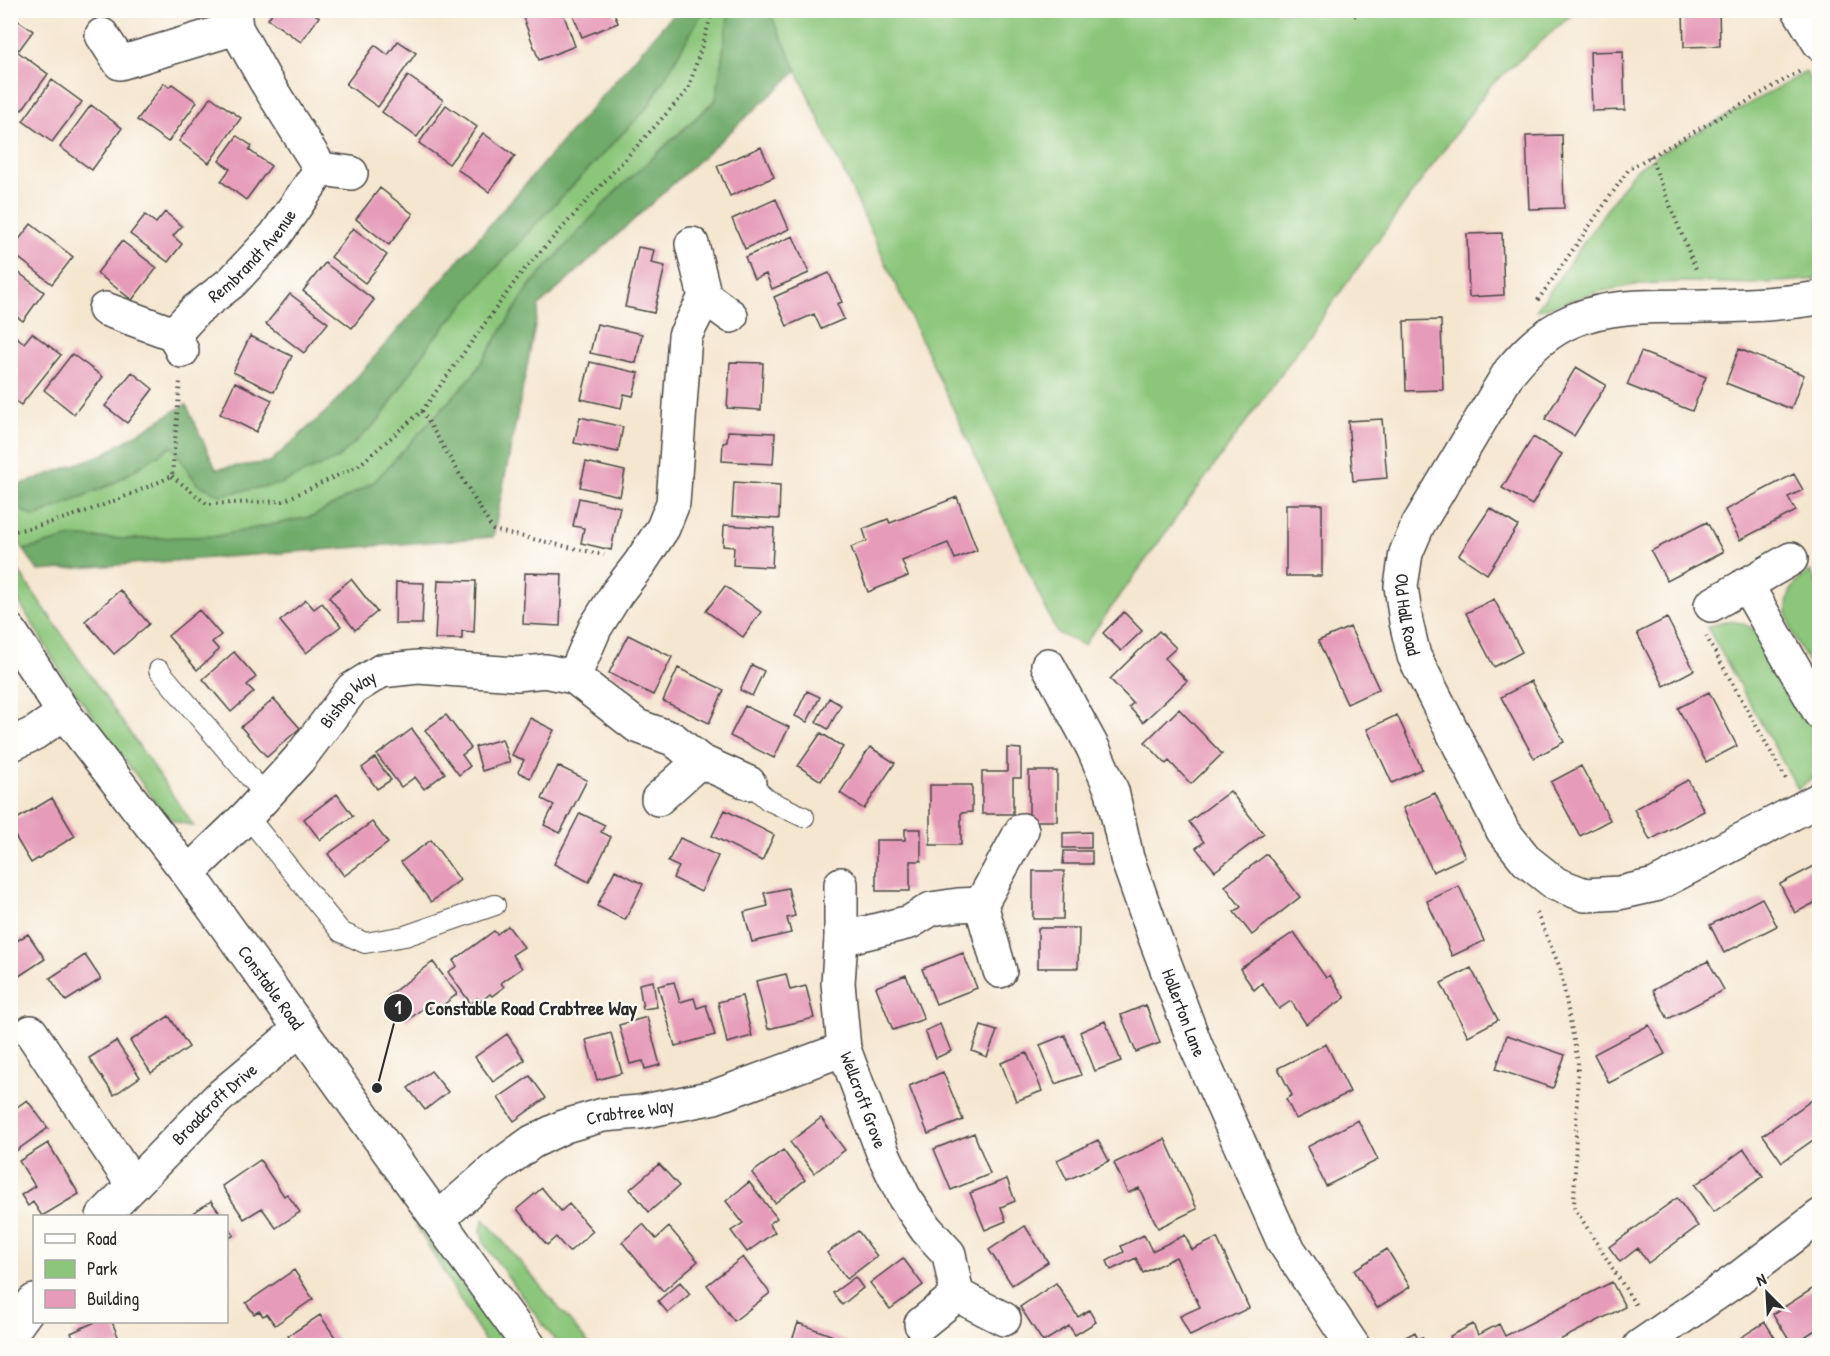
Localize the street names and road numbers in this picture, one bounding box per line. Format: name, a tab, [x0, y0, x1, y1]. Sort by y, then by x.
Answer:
street label: Rembrandt Avenue	[202, 204, 302, 308]
street label: Old Hall Road	[1389, 572, 1426, 658]
street label: Bishop Way	[314, 664, 381, 733]
street label: Constable Road	[232, 940, 310, 1035]
street label: Hollerton Lane	[1156, 965, 1212, 1061]
street label: Wellcroft Grove	[834, 1048, 893, 1152]
street label: Broadcroft Drive	[166, 1057, 262, 1150]
street label: Crabtree Way	[583, 1092, 676, 1131]

